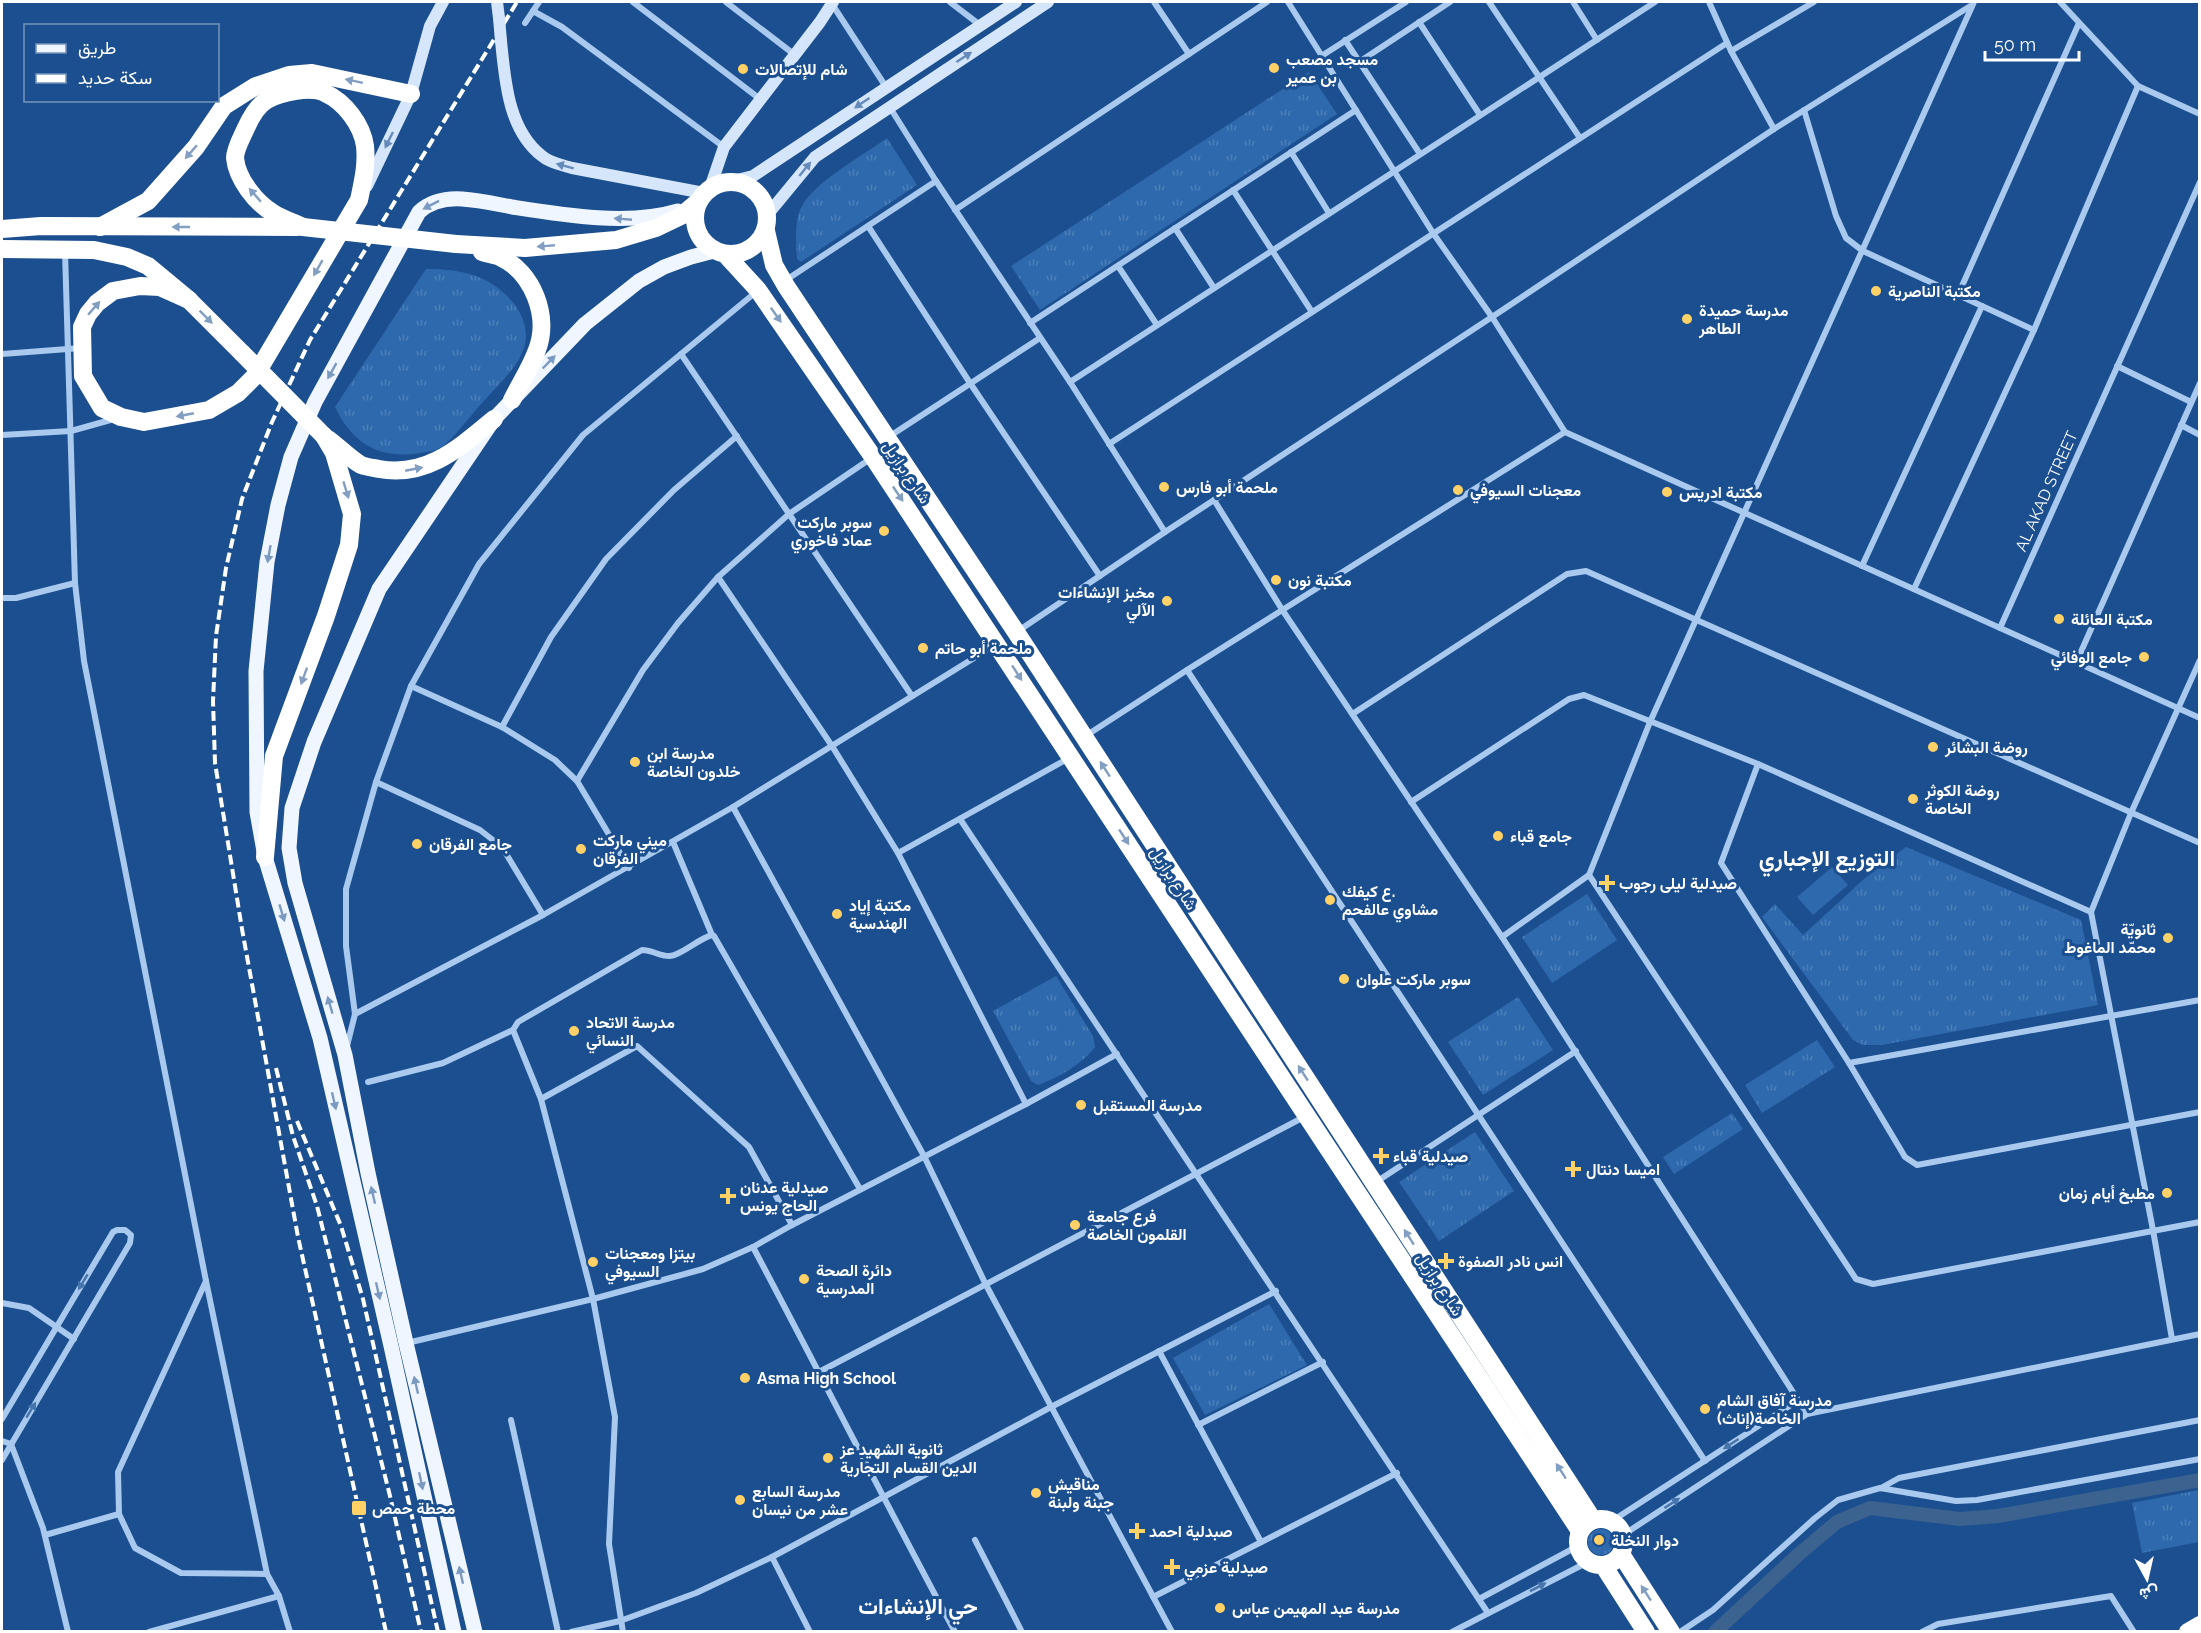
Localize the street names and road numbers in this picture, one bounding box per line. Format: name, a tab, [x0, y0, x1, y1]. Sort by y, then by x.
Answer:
street label: AL AKAD STREET	[2011, 428, 2082, 554]
street label: شارع برازيل	[877, 437, 934, 508]
street label: شارع برازيل	[1144, 843, 1201, 915]
street label: شارع برازيل	[1410, 1249, 1467, 1321]

